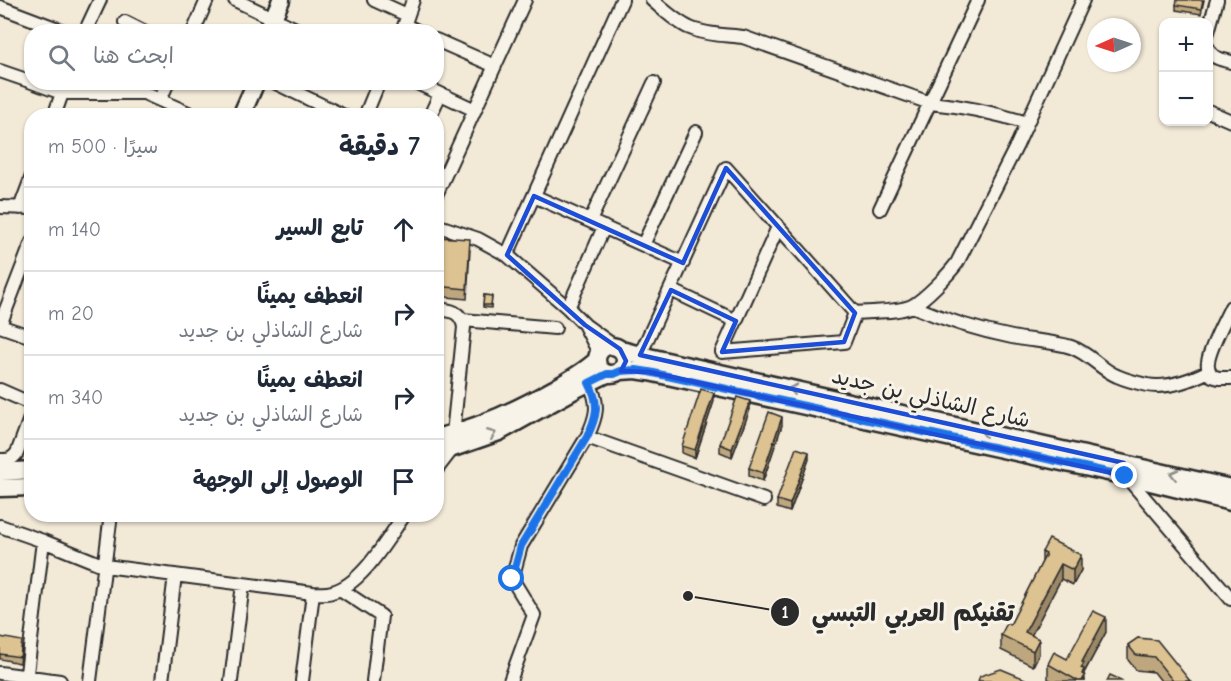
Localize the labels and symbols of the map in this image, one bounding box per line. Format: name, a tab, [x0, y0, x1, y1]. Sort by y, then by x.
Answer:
north arrow	[1087, 18, 1141, 72]
street label: شارع الشاذلي بن جديد	[828, 362, 1033, 439]
one-way arrow	[789, 384, 799, 397]
one-way arrow	[979, 426, 989, 439]
one-way arrow	[486, 429, 497, 441]
route end	[1111, 462, 1137, 488]
one-way arrow	[1169, 469, 1179, 482]
route start	[498, 565, 524, 591]
callout: تقنيكم العربي التبسي	[770, 591, 1027, 633]
text: تقنيكم العربي التبسي	[812, 599, 1015, 634]
text: 1	[781, 602, 789, 623]

